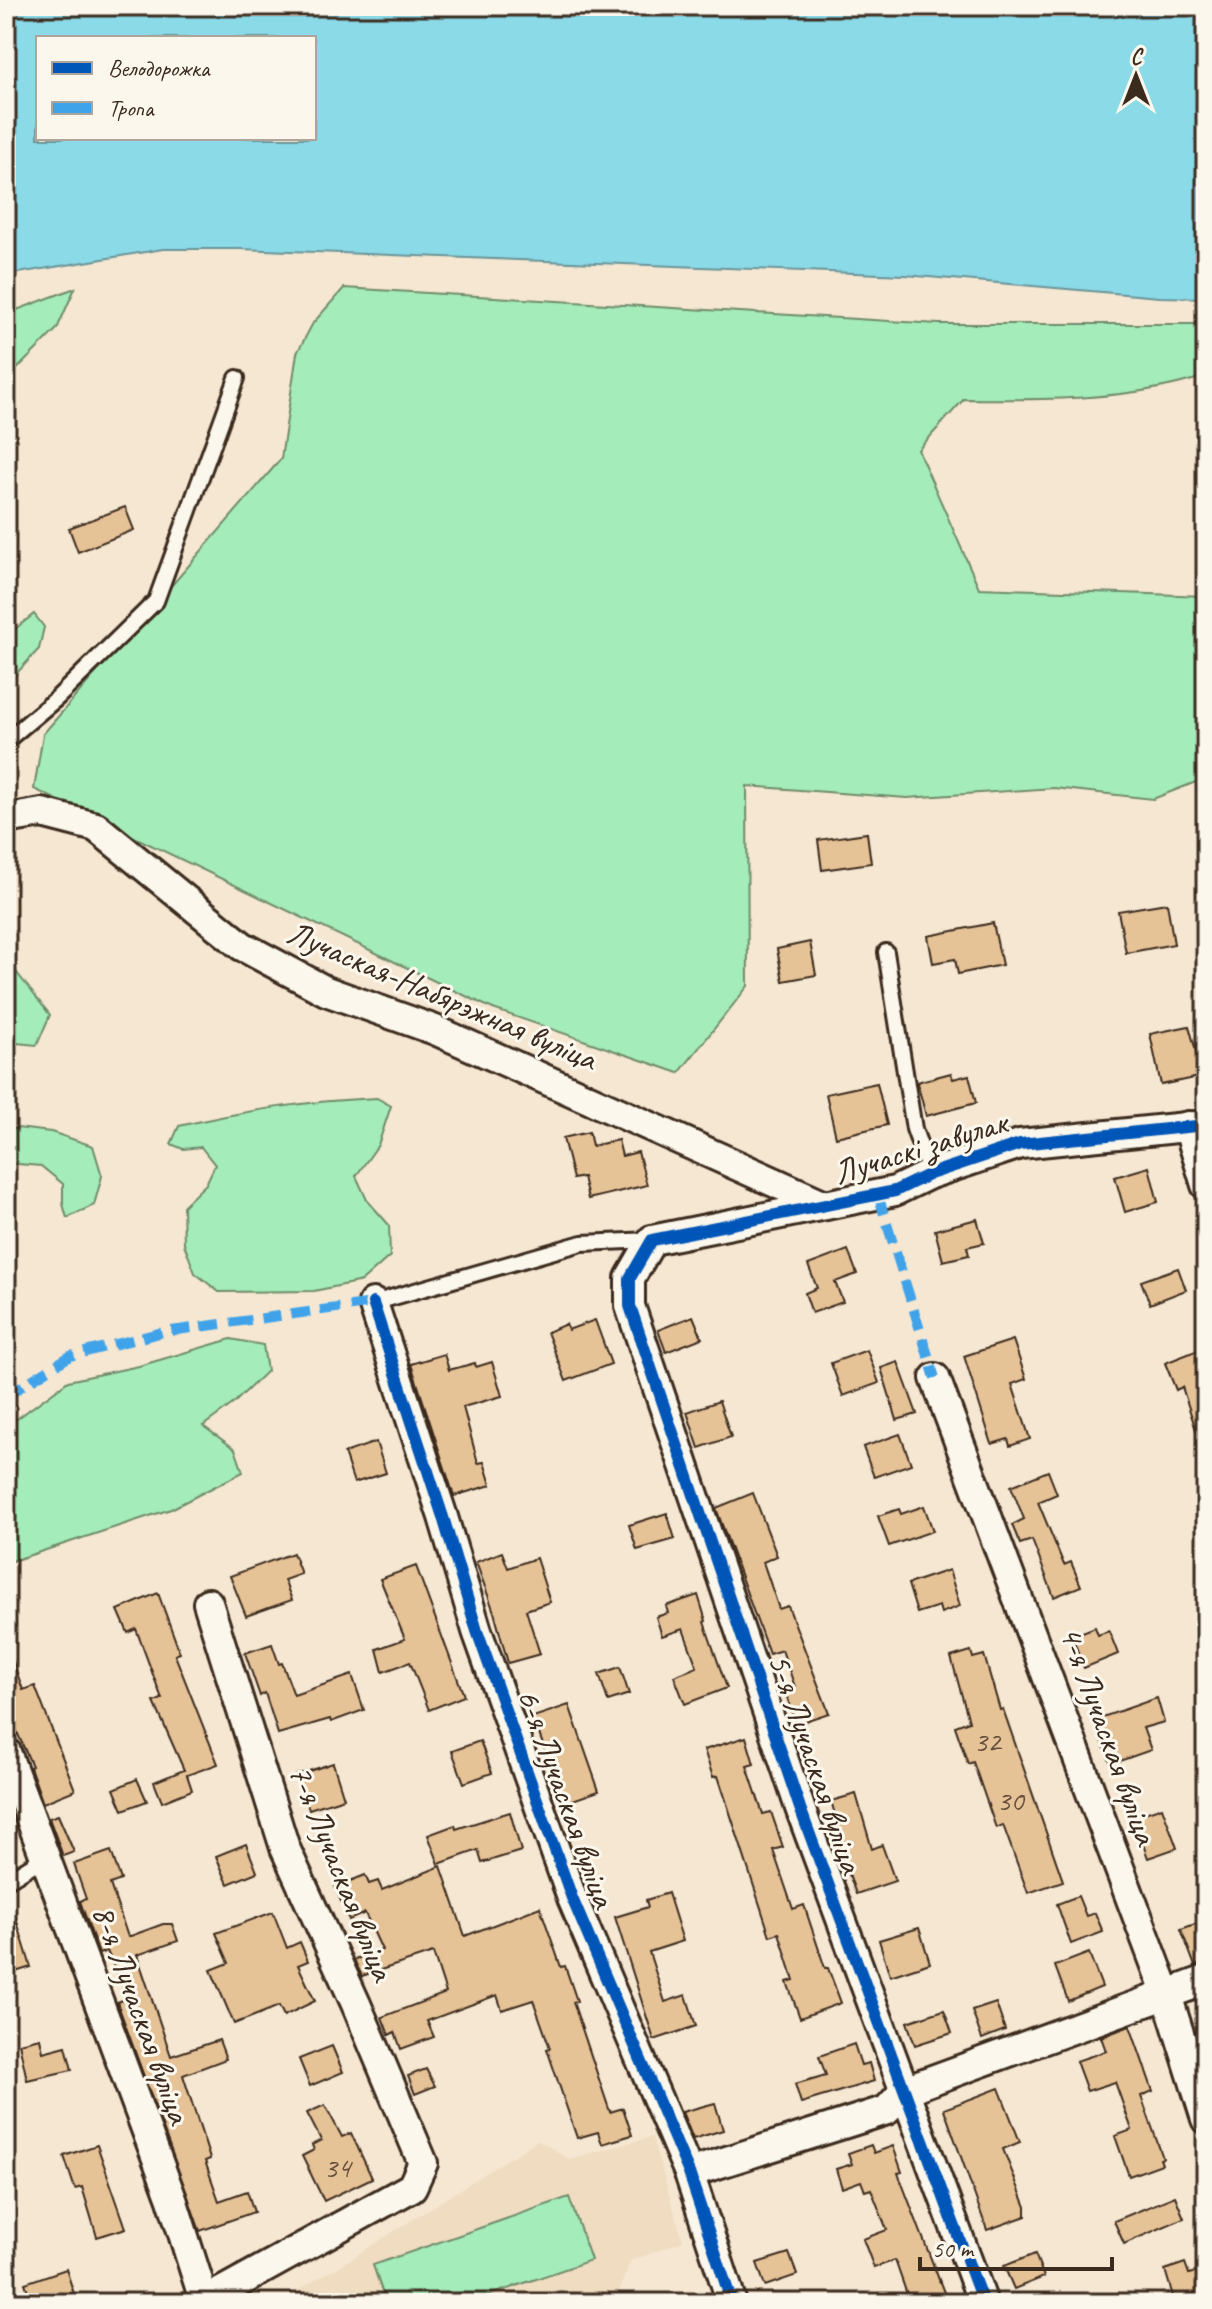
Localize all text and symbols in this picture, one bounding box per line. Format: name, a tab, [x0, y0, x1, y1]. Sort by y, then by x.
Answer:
legend	[36, 36, 316, 140]
north arrow	[1096, 36, 1176, 116]
text: С	[1131, 43, 1145, 71]
text: Велодорожка	[108, 53, 211, 83]
text: Тропа	[108, 93, 155, 123]
street label: Лучаская-Набярэжная вуліца	[281, 910, 605, 1080]
street label: Лучаскі завулак	[828, 1099, 1015, 1194]
street label: 4-я Лучаская вуліца	[1050, 1620, 1169, 1852]
street label: 5-я Лучаская вуліца	[758, 1647, 874, 1881]
street label: 6-я Лучаская вуліца	[508, 1683, 627, 1915]
house number: 32	[974, 1722, 1003, 1760]
street label: 7-я Лучаская вуліца	[279, 1758, 406, 1988]
house number: 30	[997, 1781, 1026, 1819]
street label: 8-я Лучаская вуліца	[83, 1899, 202, 2131]
house number: 34	[324, 2148, 353, 2186]
scale bar	[920, 2221, 1112, 2271]
text: 50 m	[932, 2234, 975, 2264]

